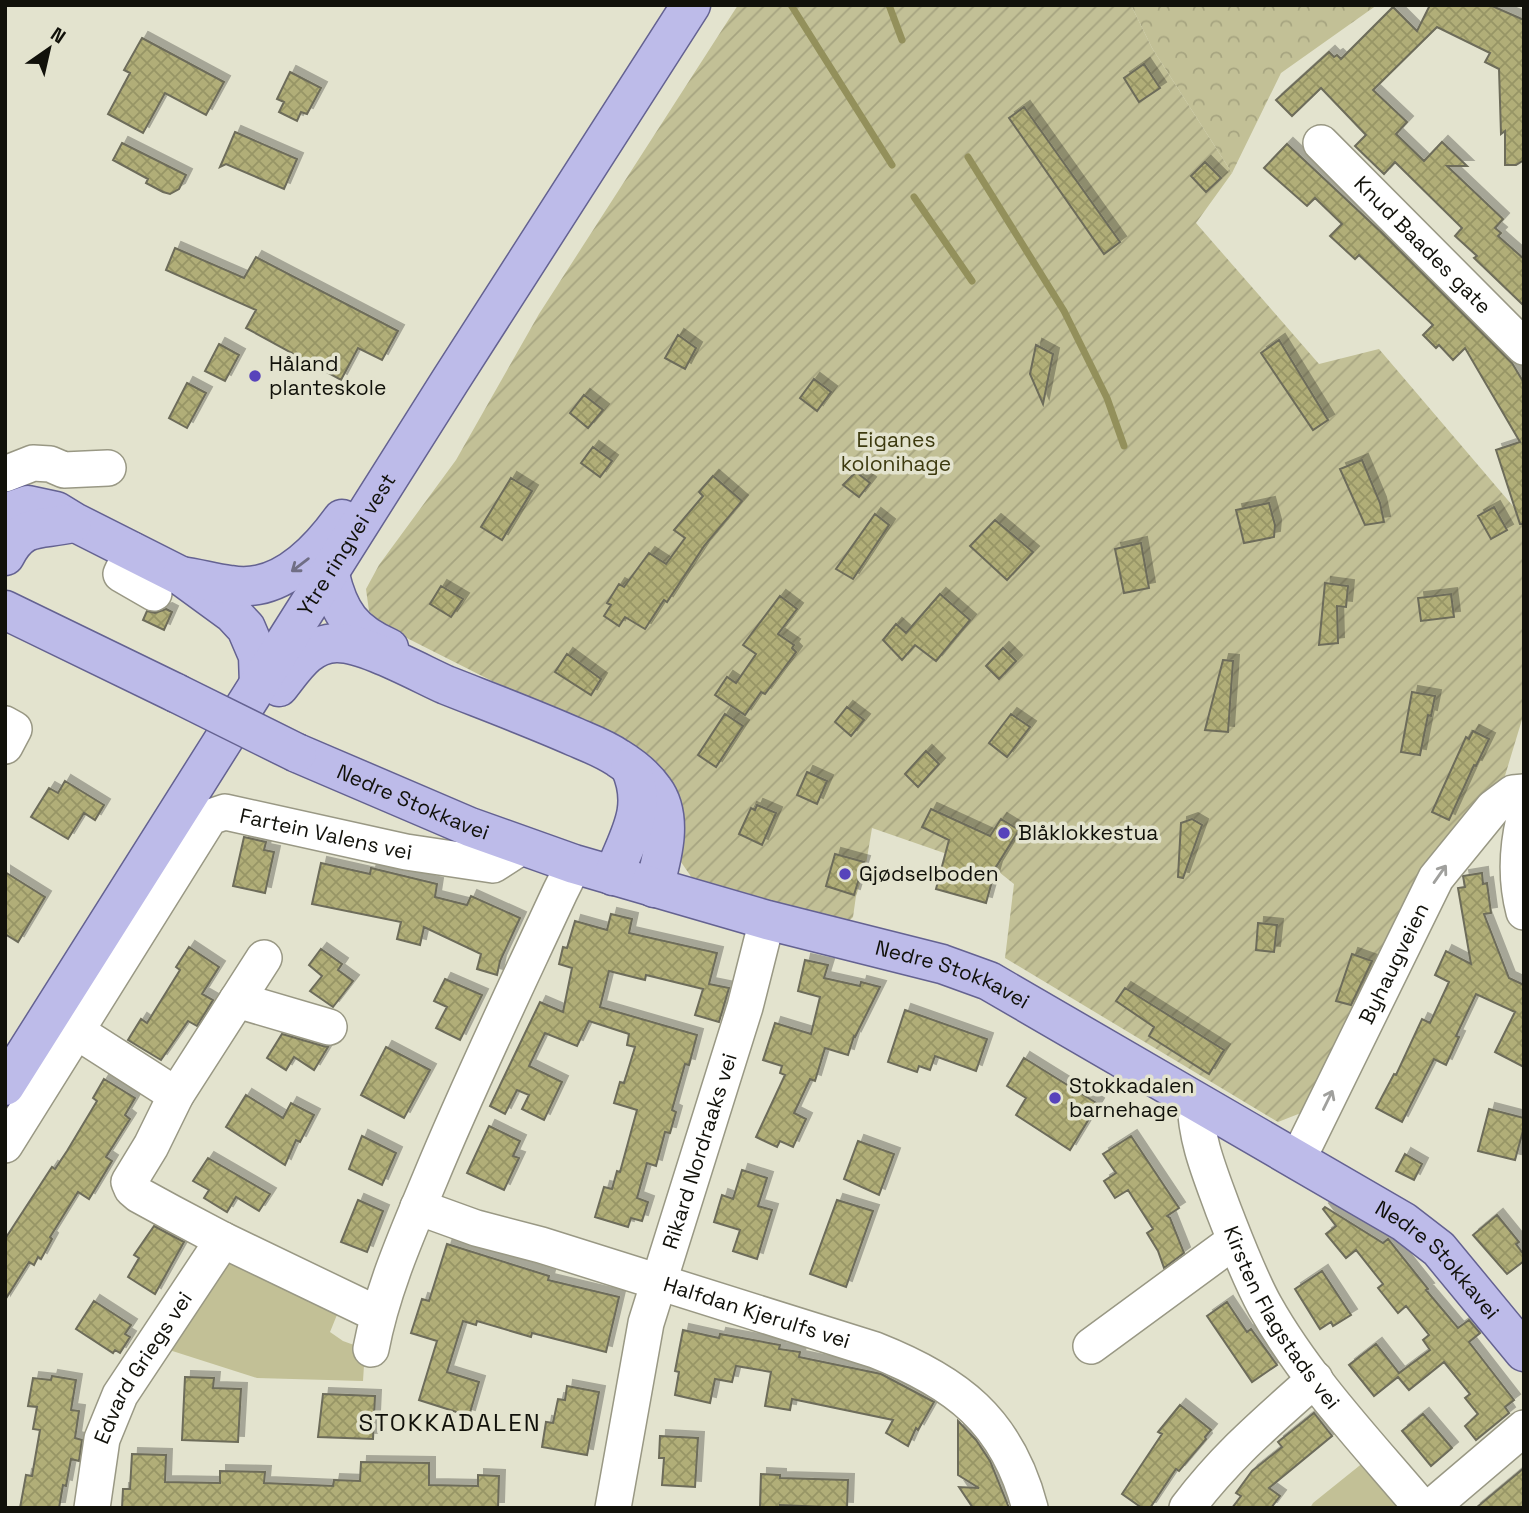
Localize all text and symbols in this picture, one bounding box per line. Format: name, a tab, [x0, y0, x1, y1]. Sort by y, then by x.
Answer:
north arrow	[14, 14, 84, 84]
text: N	[46, 21, 70, 49]
street label: Knud Baades gate	[1348, 170, 1497, 320]
place label: Håland planteskole	[269, 350, 386, 401]
marker: Håland planteskole	[247, 368, 263, 384]
park label: Eiganes kolonihage	[841, 426, 951, 477]
street label: Ytre ringvei vest	[291, 468, 401, 621]
one-way arrow	[291, 557, 310, 572]
street label: Nedre Stokkavei	[333, 758, 493, 846]
street label: Fartein Valens vei	[237, 802, 414, 866]
place label: Blåklokkestua	[1018, 819, 1158, 846]
marker: Blåklokkestua	[996, 825, 1012, 841]
place label: Gjødselboden	[859, 860, 999, 887]
one-way arrow	[1433, 865, 1447, 884]
marker: Gjødselboden	[837, 866, 853, 882]
street label: Byhaugveien	[1352, 898, 1435, 1028]
street label: Nedre Stokkavei	[873, 934, 1035, 1015]
street label: Rikard Nordraaks vei	[656, 1050, 743, 1252]
place label: Stokkadalen barnehage	[1069, 1072, 1194, 1123]
marker: Stokkadalen barnehage	[1047, 1090, 1063, 1106]
one-way arrow	[1322, 1090, 1336, 1111]
street label: Nedre Stokkavei	[1370, 1194, 1505, 1325]
street label: Kirsten Flagstads vei	[1218, 1222, 1346, 1414]
street label: Halfdan Kjerulfs vei	[660, 1270, 854, 1354]
street label: Edvard Griegs vei	[87, 1286, 198, 1448]
district label: STOKKADALEN	[358, 1407, 542, 1438]

